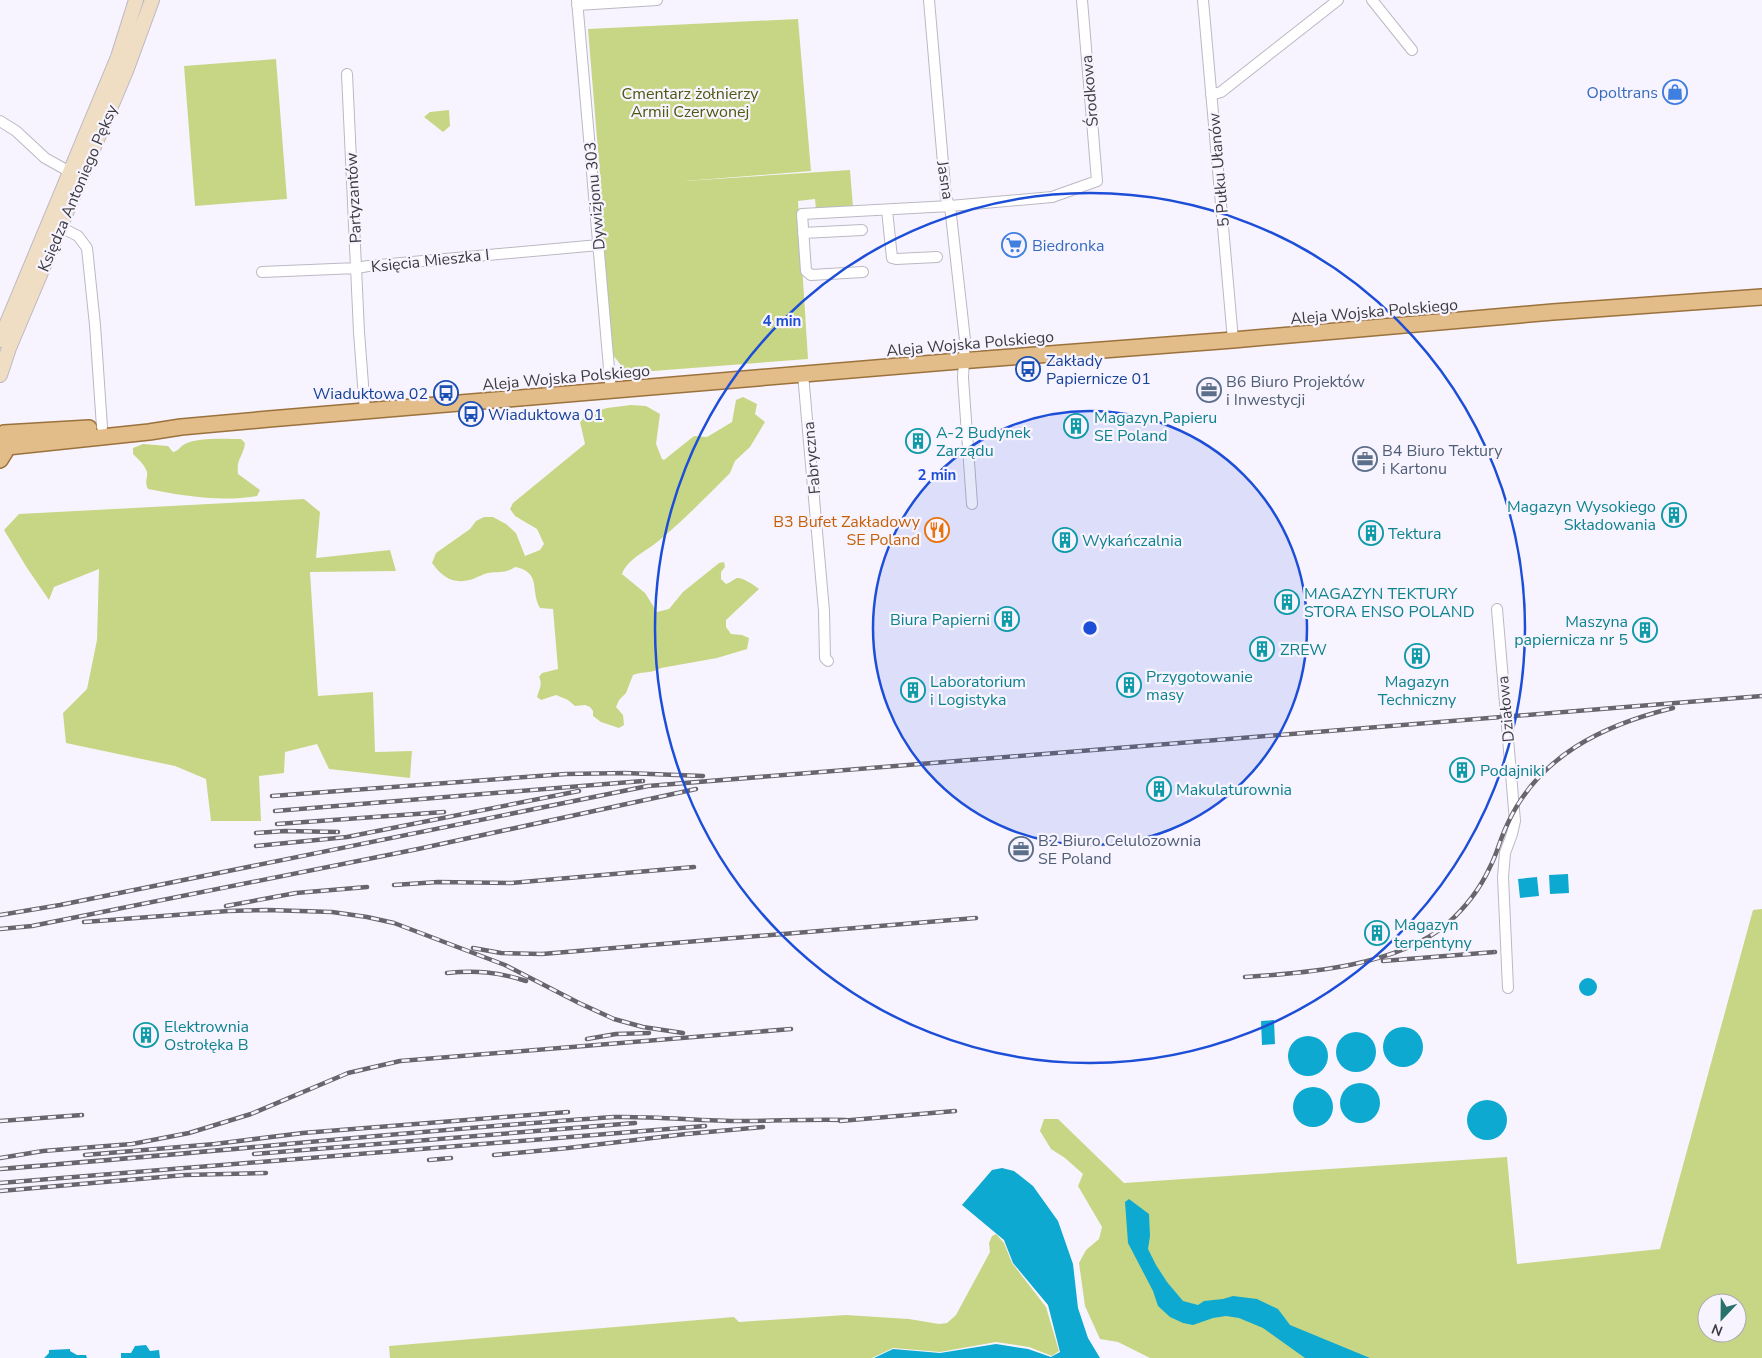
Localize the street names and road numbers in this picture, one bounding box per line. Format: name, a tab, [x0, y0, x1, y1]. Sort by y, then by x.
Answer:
street label: Środkowa	[1076, 54, 1104, 128]
street label: Księdza Antoniego Pęksy	[33, 101, 123, 275]
street label: 5 Pułku Ułanów	[1203, 111, 1235, 228]
street label: Dywizjonu 303	[579, 141, 611, 251]
street label: Partyzantów	[341, 151, 367, 244]
street label: Jasna	[931, 158, 959, 201]
street label: Księcia Mieszka I	[370, 244, 490, 278]
street label: Aleja Wojska Polskiego	[1289, 294, 1459, 330]
street label: Aleja Wojska Polskiego	[885, 326, 1055, 362]
street label: Aleja Wojska Polskiego	[481, 360, 651, 396]
street label: Fabryczna	[798, 421, 826, 495]
street label: Działowa	[1492, 675, 1520, 743]

